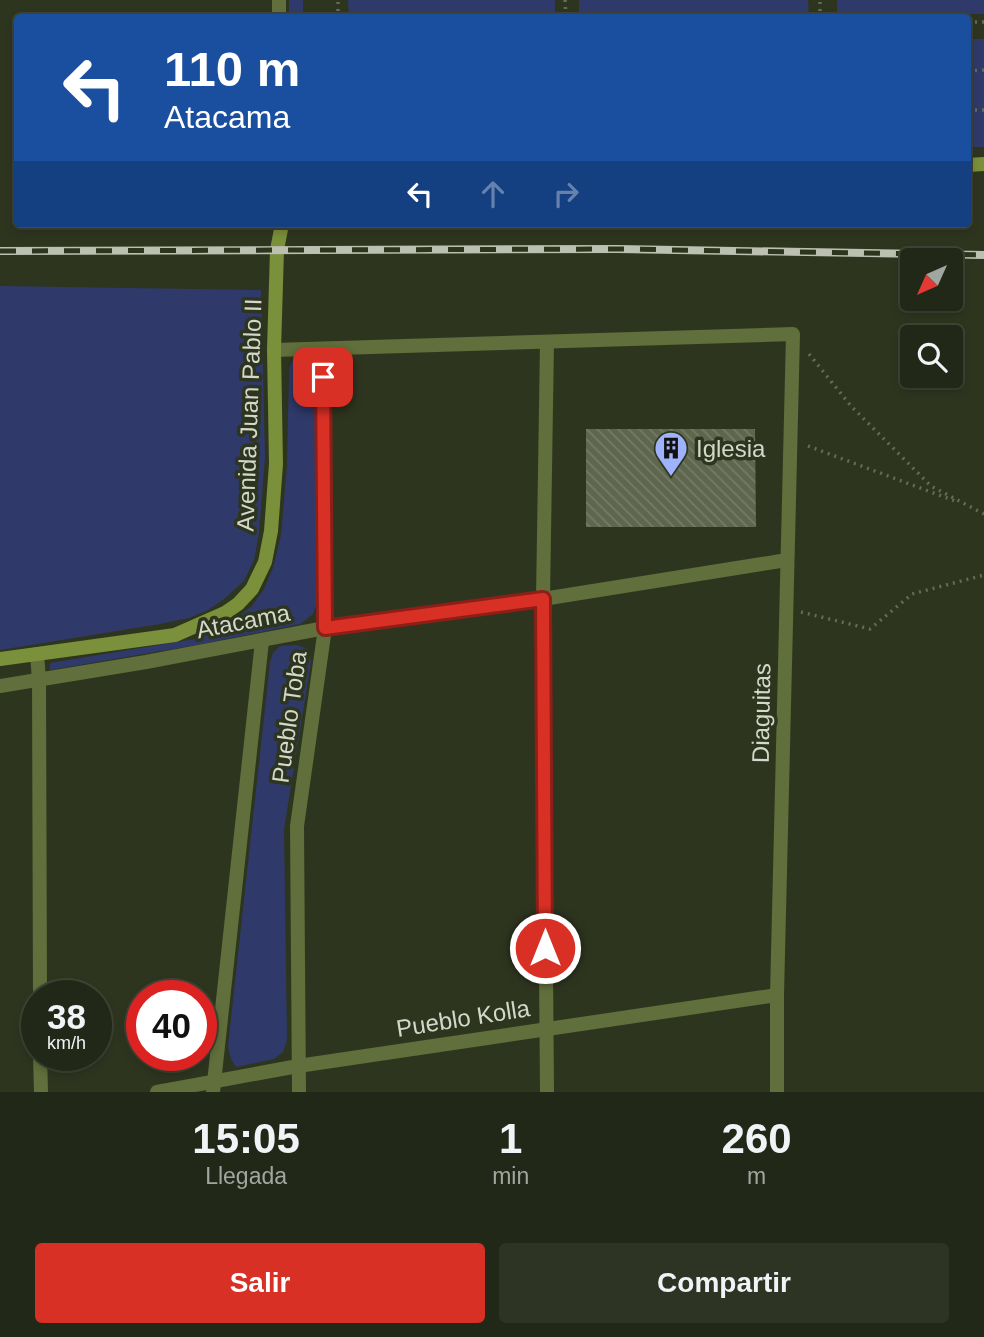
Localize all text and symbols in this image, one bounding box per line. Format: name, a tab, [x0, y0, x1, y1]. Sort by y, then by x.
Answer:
icon: left	[49, 42, 140, 133]
text: 110 m	[164, 42, 300, 96]
text: Atacama	[164, 99, 290, 135]
icon: left	[401, 175, 439, 213]
icon: ahead	[474, 175, 512, 213]
icon: right	[547, 175, 585, 213]
north arrow	[900, 248, 962, 312]
map controls	[900, 248, 963, 388]
street label: Avenida Juan Pablo II	[231, 298, 267, 532]
button: search	[900, 325, 963, 388]
pin	[293, 347, 353, 407]
icon: arrive	[304, 358, 342, 396]
building icon: Iglesia	[652, 429, 690, 478]
place label: Iglesia	[696, 435, 766, 462]
street label: Atacama	[194, 599, 293, 643]
street label: Pueblo Toba	[266, 649, 312, 785]
street label: Diaguitas	[747, 663, 775, 763]
position arrow	[508, 911, 582, 985]
speed limit sign: 40	[126, 980, 217, 1071]
street label: Pueblo Kolla	[394, 994, 532, 1042]
text: 38	[47, 997, 86, 1036]
text: km/h	[47, 1033, 86, 1053]
text: 15:05	[192, 1115, 300, 1162]
text: 1	[499, 1115, 522, 1162]
text: 260	[722, 1115, 792, 1162]
text: Llegada	[205, 1163, 287, 1189]
text: min	[492, 1163, 529, 1189]
text: m	[747, 1163, 766, 1189]
button: Salir	[35, 1243, 485, 1323]
button: Compartir	[499, 1243, 949, 1323]

